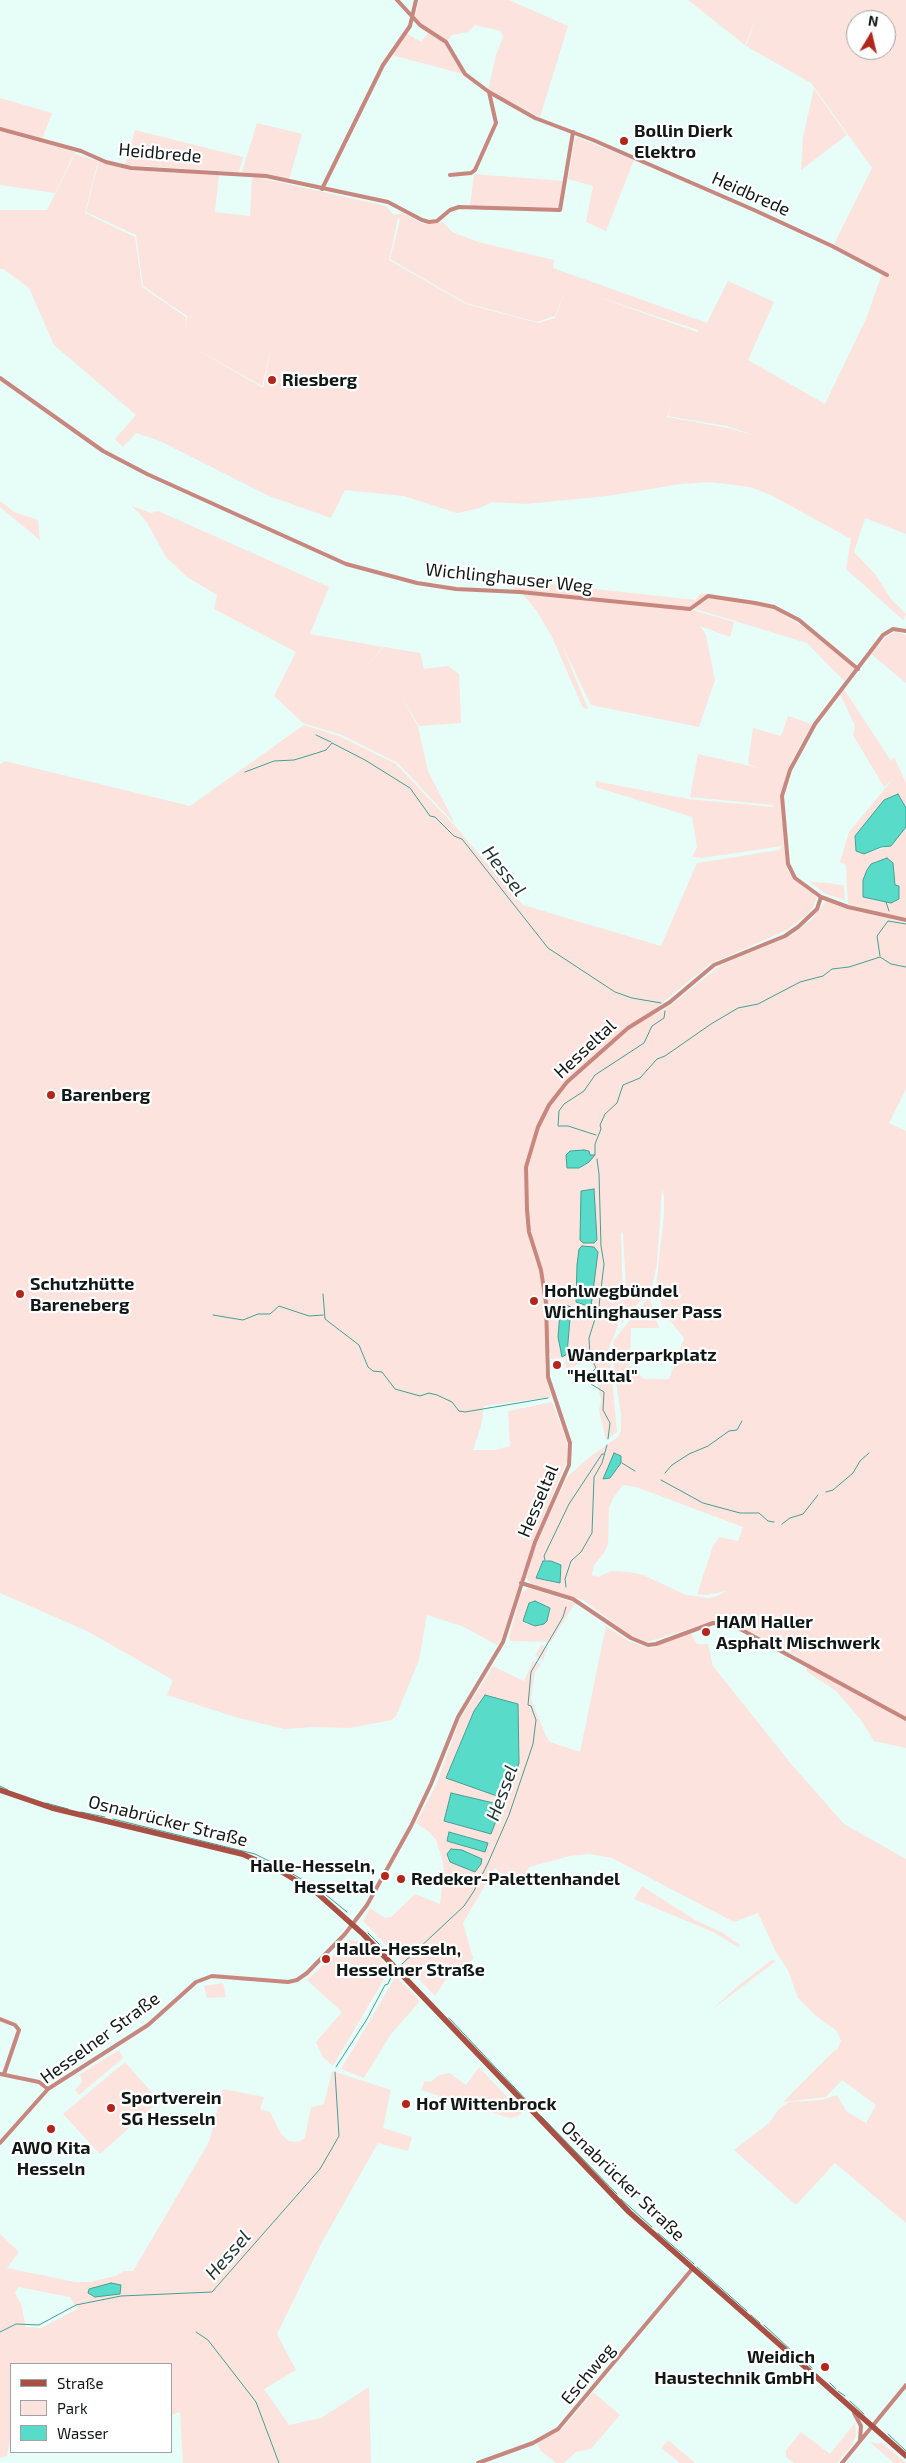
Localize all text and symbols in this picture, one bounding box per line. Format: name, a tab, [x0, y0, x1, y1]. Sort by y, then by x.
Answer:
north arrow	[846, 10, 896, 60]
text: N	[867, 11, 880, 30]
place label: Bollin Dierk Elektro	[634, 120, 733, 162]
marker: Bollin Dierk Elektro	[618, 135, 630, 147]
street label: Heidbrede	[118, 139, 202, 167]
street label: Heidbrede	[709, 167, 793, 221]
place label: Riesberg	[282, 369, 357, 391]
marker: Riesberg	[266, 374, 278, 386]
street label: Wichlinghauser Weg	[424, 558, 594, 598]
water label: Hessel	[477, 841, 531, 901]
street label: Hesseltal	[549, 1015, 621, 1083]
place label: Barenberg	[61, 1084, 150, 1106]
marker: Barenberg	[45, 1089, 57, 1101]
place label: Schutzhütte Bareneberg	[30, 1273, 134, 1316]
place label: Hohlwegbündel Wichlinghauser Pass	[544, 1280, 722, 1322]
marker: Schutzhütte Bareneberg	[14, 1288, 26, 1300]
marker: Hohlwegbündel Wichlinghauser Pass	[528, 1295, 540, 1307]
place label: Wanderparkplatz "Helltal"	[567, 1344, 717, 1386]
marker: Wanderparkplatz "Helltal"	[551, 1359, 563, 1371]
street label: Hesseltal	[513, 1461, 563, 1541]
place label: HAM Haller Asphalt Mischwerk	[716, 1611, 880, 1654]
marker: HAM Haller Asphalt Mischwerk	[700, 1626, 712, 1638]
water label: Hessel	[481, 1762, 523, 1824]
street label: Osnabrücker Straße	[86, 1791, 250, 1851]
place label: Halle-Hesseln, Hesseltal	[250, 1855, 375, 1898]
place label: Redeker-Palettenhandel	[411, 1868, 620, 1890]
marker: Halle-Hesseln, Hesseltal	[379, 1870, 391, 1882]
marker: Redeker-Palettenhandel	[395, 1873, 407, 1885]
place label: Halle-Hesseln, Hesselner Straße	[336, 1938, 485, 1980]
marker: Halle-Hesseln, Hesselner Straße	[320, 1953, 332, 1965]
street label: Hesselner Straße	[36, 1987, 164, 2089]
place label: Sportverein SG Hesseln	[121, 2087, 222, 2130]
place label: Hof Wittenbrock	[416, 2093, 557, 2115]
marker: Hof Wittenbrock	[400, 2098, 412, 2110]
marker: Sportverein SG Hesseln	[105, 2102, 117, 2114]
street label: Osnabrücker Straße	[557, 2116, 689, 2246]
marker: AWO Kita Hesseln	[45, 2123, 57, 2135]
place label: AWO Kita Hesseln	[11, 2137, 91, 2180]
water label: Hessel	[200, 2226, 256, 2284]
street label: Eschweg	[556, 2339, 620, 2409]
place label: Weidich Haustechnik GmbH	[654, 2346, 815, 2388]
marker: Weidich Haustechnik GmbH	[819, 2361, 831, 2373]
legend	[10, 2363, 172, 2453]
text: Straße	[57, 2374, 103, 2392]
text: Park	[57, 2399, 88, 2417]
text: Wasser	[57, 2424, 109, 2442]

